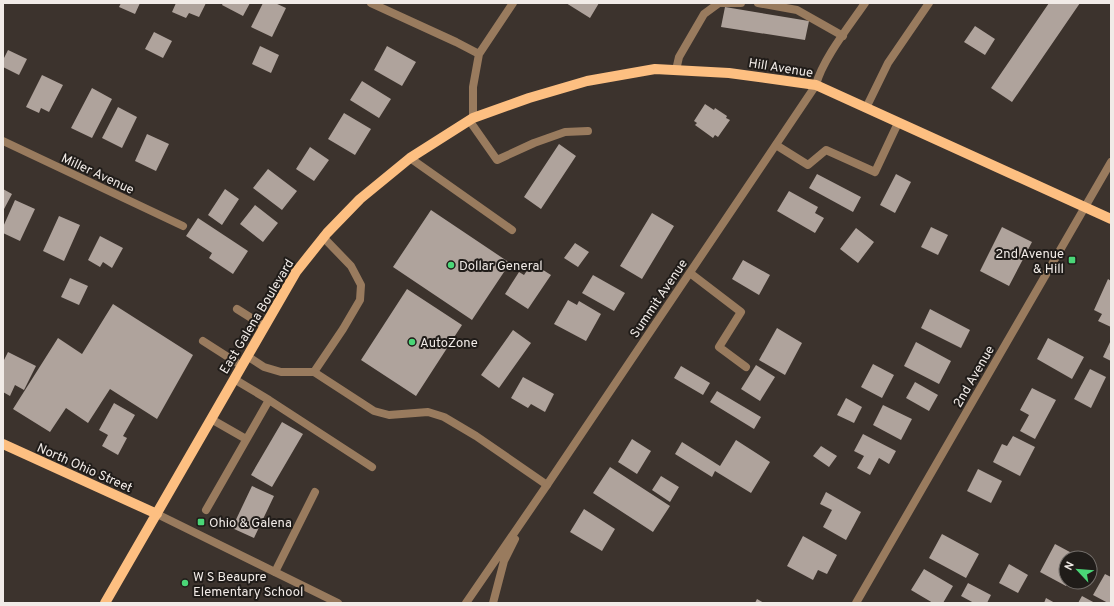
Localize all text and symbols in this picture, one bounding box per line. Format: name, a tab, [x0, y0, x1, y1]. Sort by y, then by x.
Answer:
street label: Hill Avenue	[747, 56, 814, 82]
street label: Miller Avenue	[58, 151, 136, 199]
place label: 2nd Avenue & Hill	[995, 247, 1064, 278]
marker: 2nd Avenue & Hill	[1067, 255, 1077, 265]
street label: East Galena Boulevard	[217, 257, 298, 377]
street label: Summit Avenue	[627, 257, 692, 342]
place label: Dollar General	[459, 259, 543, 275]
marker: Dollar General	[446, 260, 456, 270]
place label: AutoZone	[420, 336, 478, 352]
marker: AutoZone	[407, 337, 417, 347]
street label: 2nd Avenue	[951, 343, 999, 411]
street label: North Ohio Street	[34, 441, 135, 497]
place label: Ohio & Galena	[209, 516, 292, 532]
marker: Ohio & Galena	[196, 517, 206, 527]
north arrow	[1058, 550, 1098, 590]
text: N	[1062, 559, 1078, 573]
place label: W S Beaupre Elementary School	[193, 570, 303, 601]
marker: W S Beaupre Elementary School	[180, 578, 190, 588]

